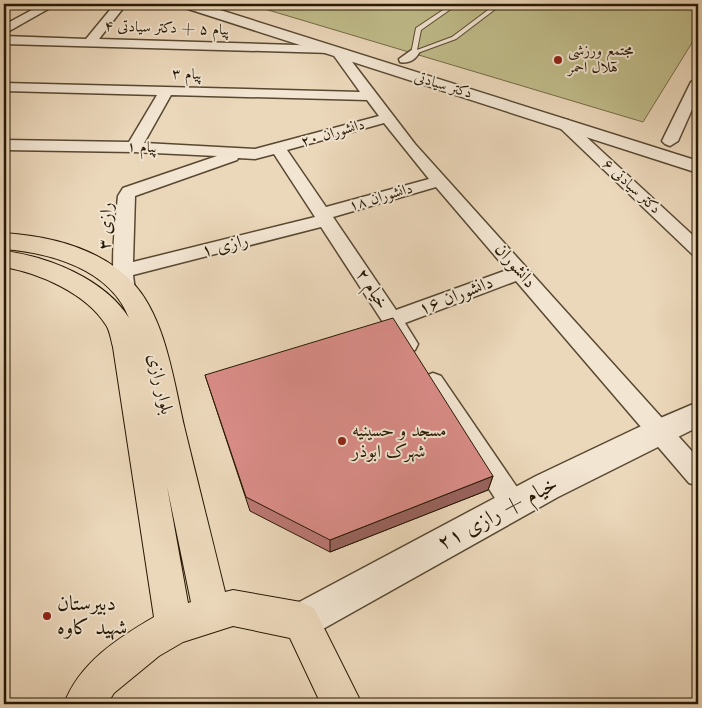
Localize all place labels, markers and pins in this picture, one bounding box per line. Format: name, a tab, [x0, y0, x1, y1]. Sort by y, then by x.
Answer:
place label: مجتمع ورزشی هلال احمر	[566, 44, 633, 77]
marker: مجتمع ورزشی هلال احمر	[552, 54, 564, 66]
place label: مسجد و حسینیه شهرک ابوذر	[350, 422, 447, 463]
marker: مسجد و حسینیه شهرک ابوذر	[336, 435, 348, 447]
place label: دبیرستان شهید کاوه	[57, 594, 127, 641]
marker: دبیرستان شهید کاوه	[41, 610, 53, 622]

